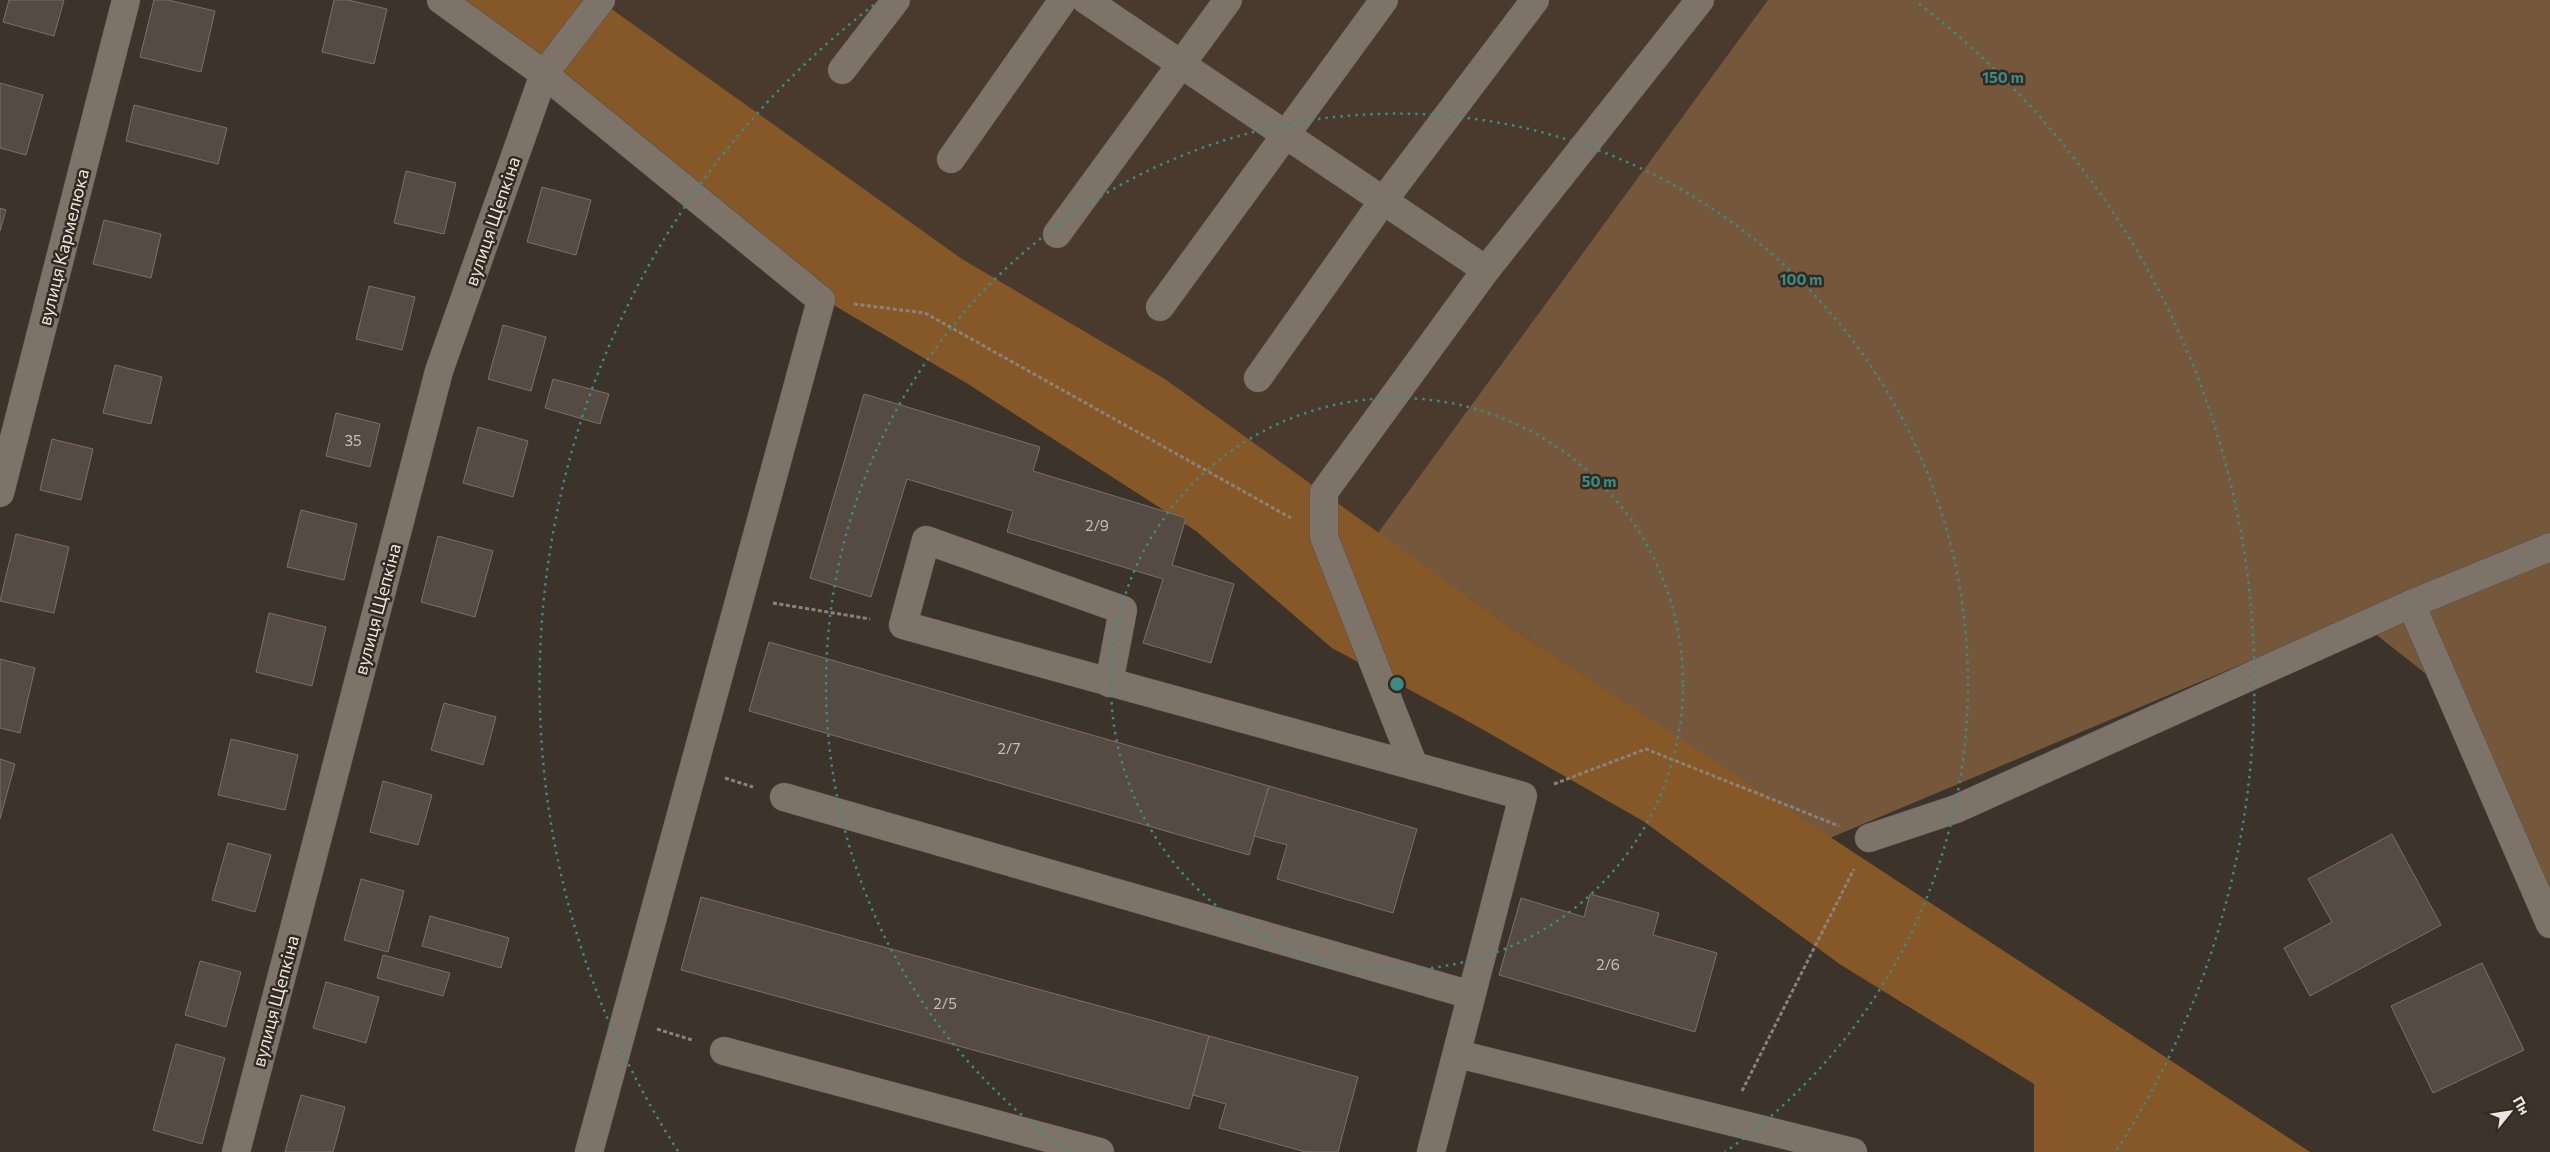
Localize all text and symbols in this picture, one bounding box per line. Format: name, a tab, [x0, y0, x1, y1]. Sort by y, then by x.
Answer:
text: 150 m	[1982, 68, 2024, 86]
street label: вулиця Щепкіна	[460, 154, 524, 288]
street label: вулиця Кармелюка	[33, 166, 93, 328]
text: 100 m	[1780, 270, 1822, 288]
house number: 35	[344, 431, 362, 449]
text: 50 m	[1582, 472, 1616, 490]
house number: 2/9	[1085, 516, 1109, 534]
street label: вулиця Щепкіна	[349, 541, 405, 677]
centre of rings	[1388, 675, 1406, 693]
house number: 2/7	[998, 739, 1021, 757]
street label: вулиця Щепкіна	[247, 933, 303, 1069]
house number: 2/6	[1596, 955, 1620, 973]
house number: 2/5	[933, 994, 957, 1012]
north arrow	[2485, 1087, 2535, 1137]
text: Пн	[2510, 1093, 2534, 1118]

